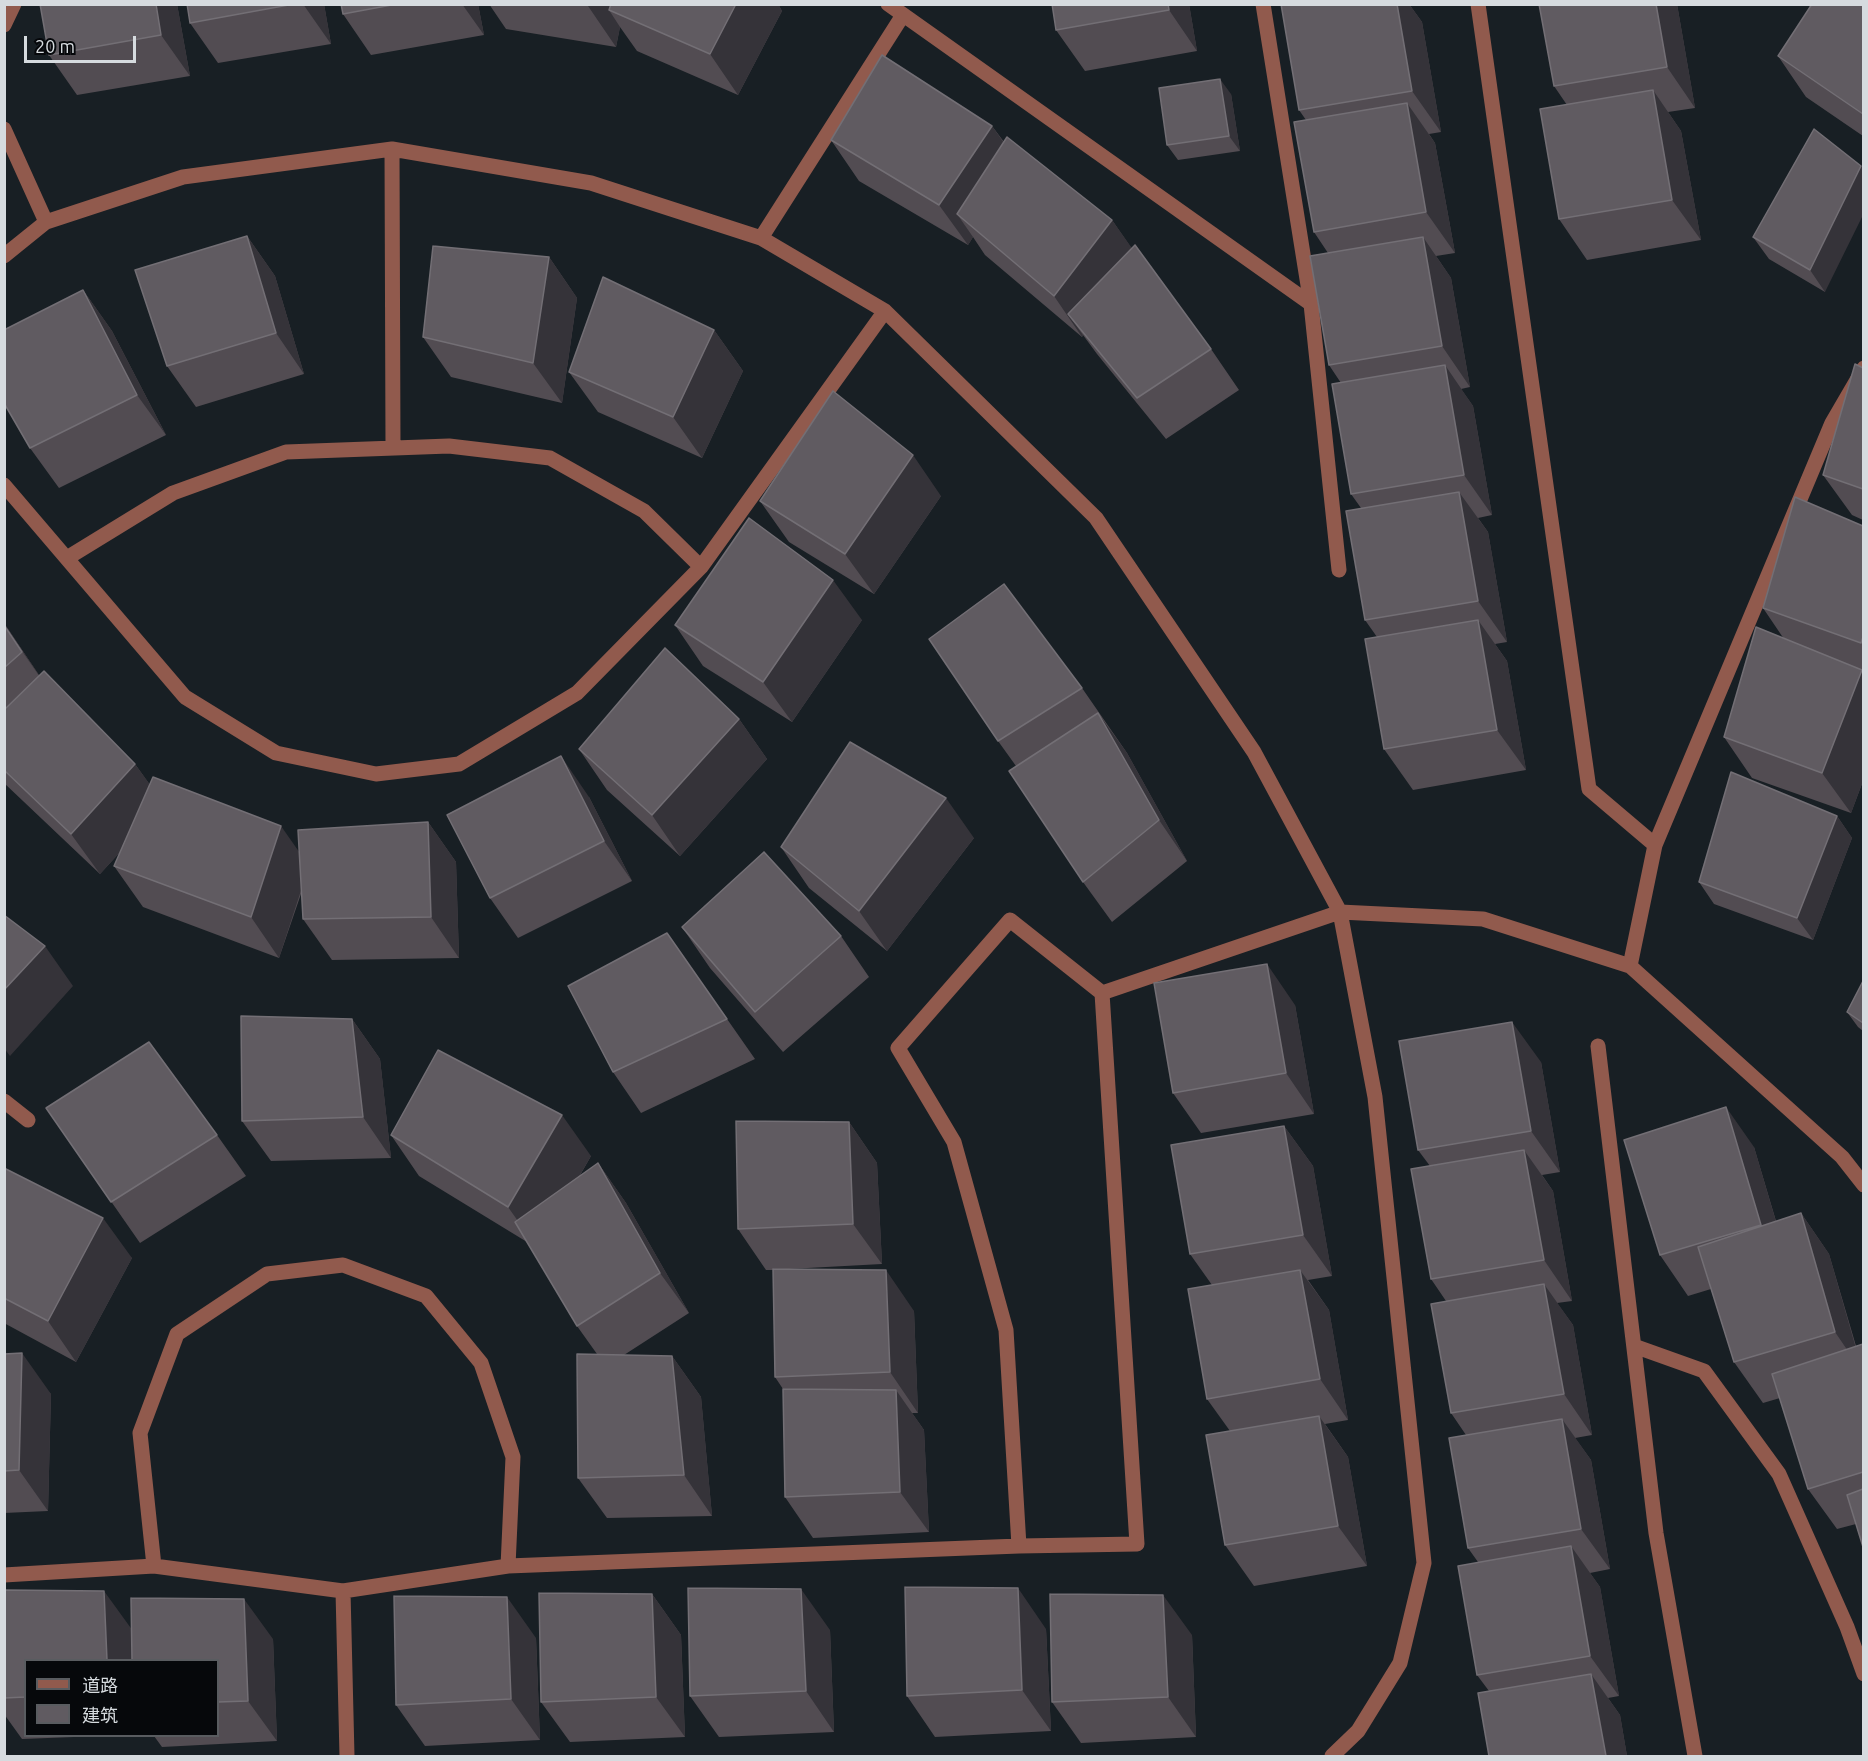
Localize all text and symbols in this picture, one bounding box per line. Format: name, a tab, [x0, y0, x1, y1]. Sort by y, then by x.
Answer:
scale bar	[27, 24, 140, 62]
text: 20 m	[35, 36, 75, 56]
legend	[24, 1659, 219, 1737]
text: 道路	[82, 1675, 118, 1695]
text: 建筑	[82, 1705, 118, 1725]

